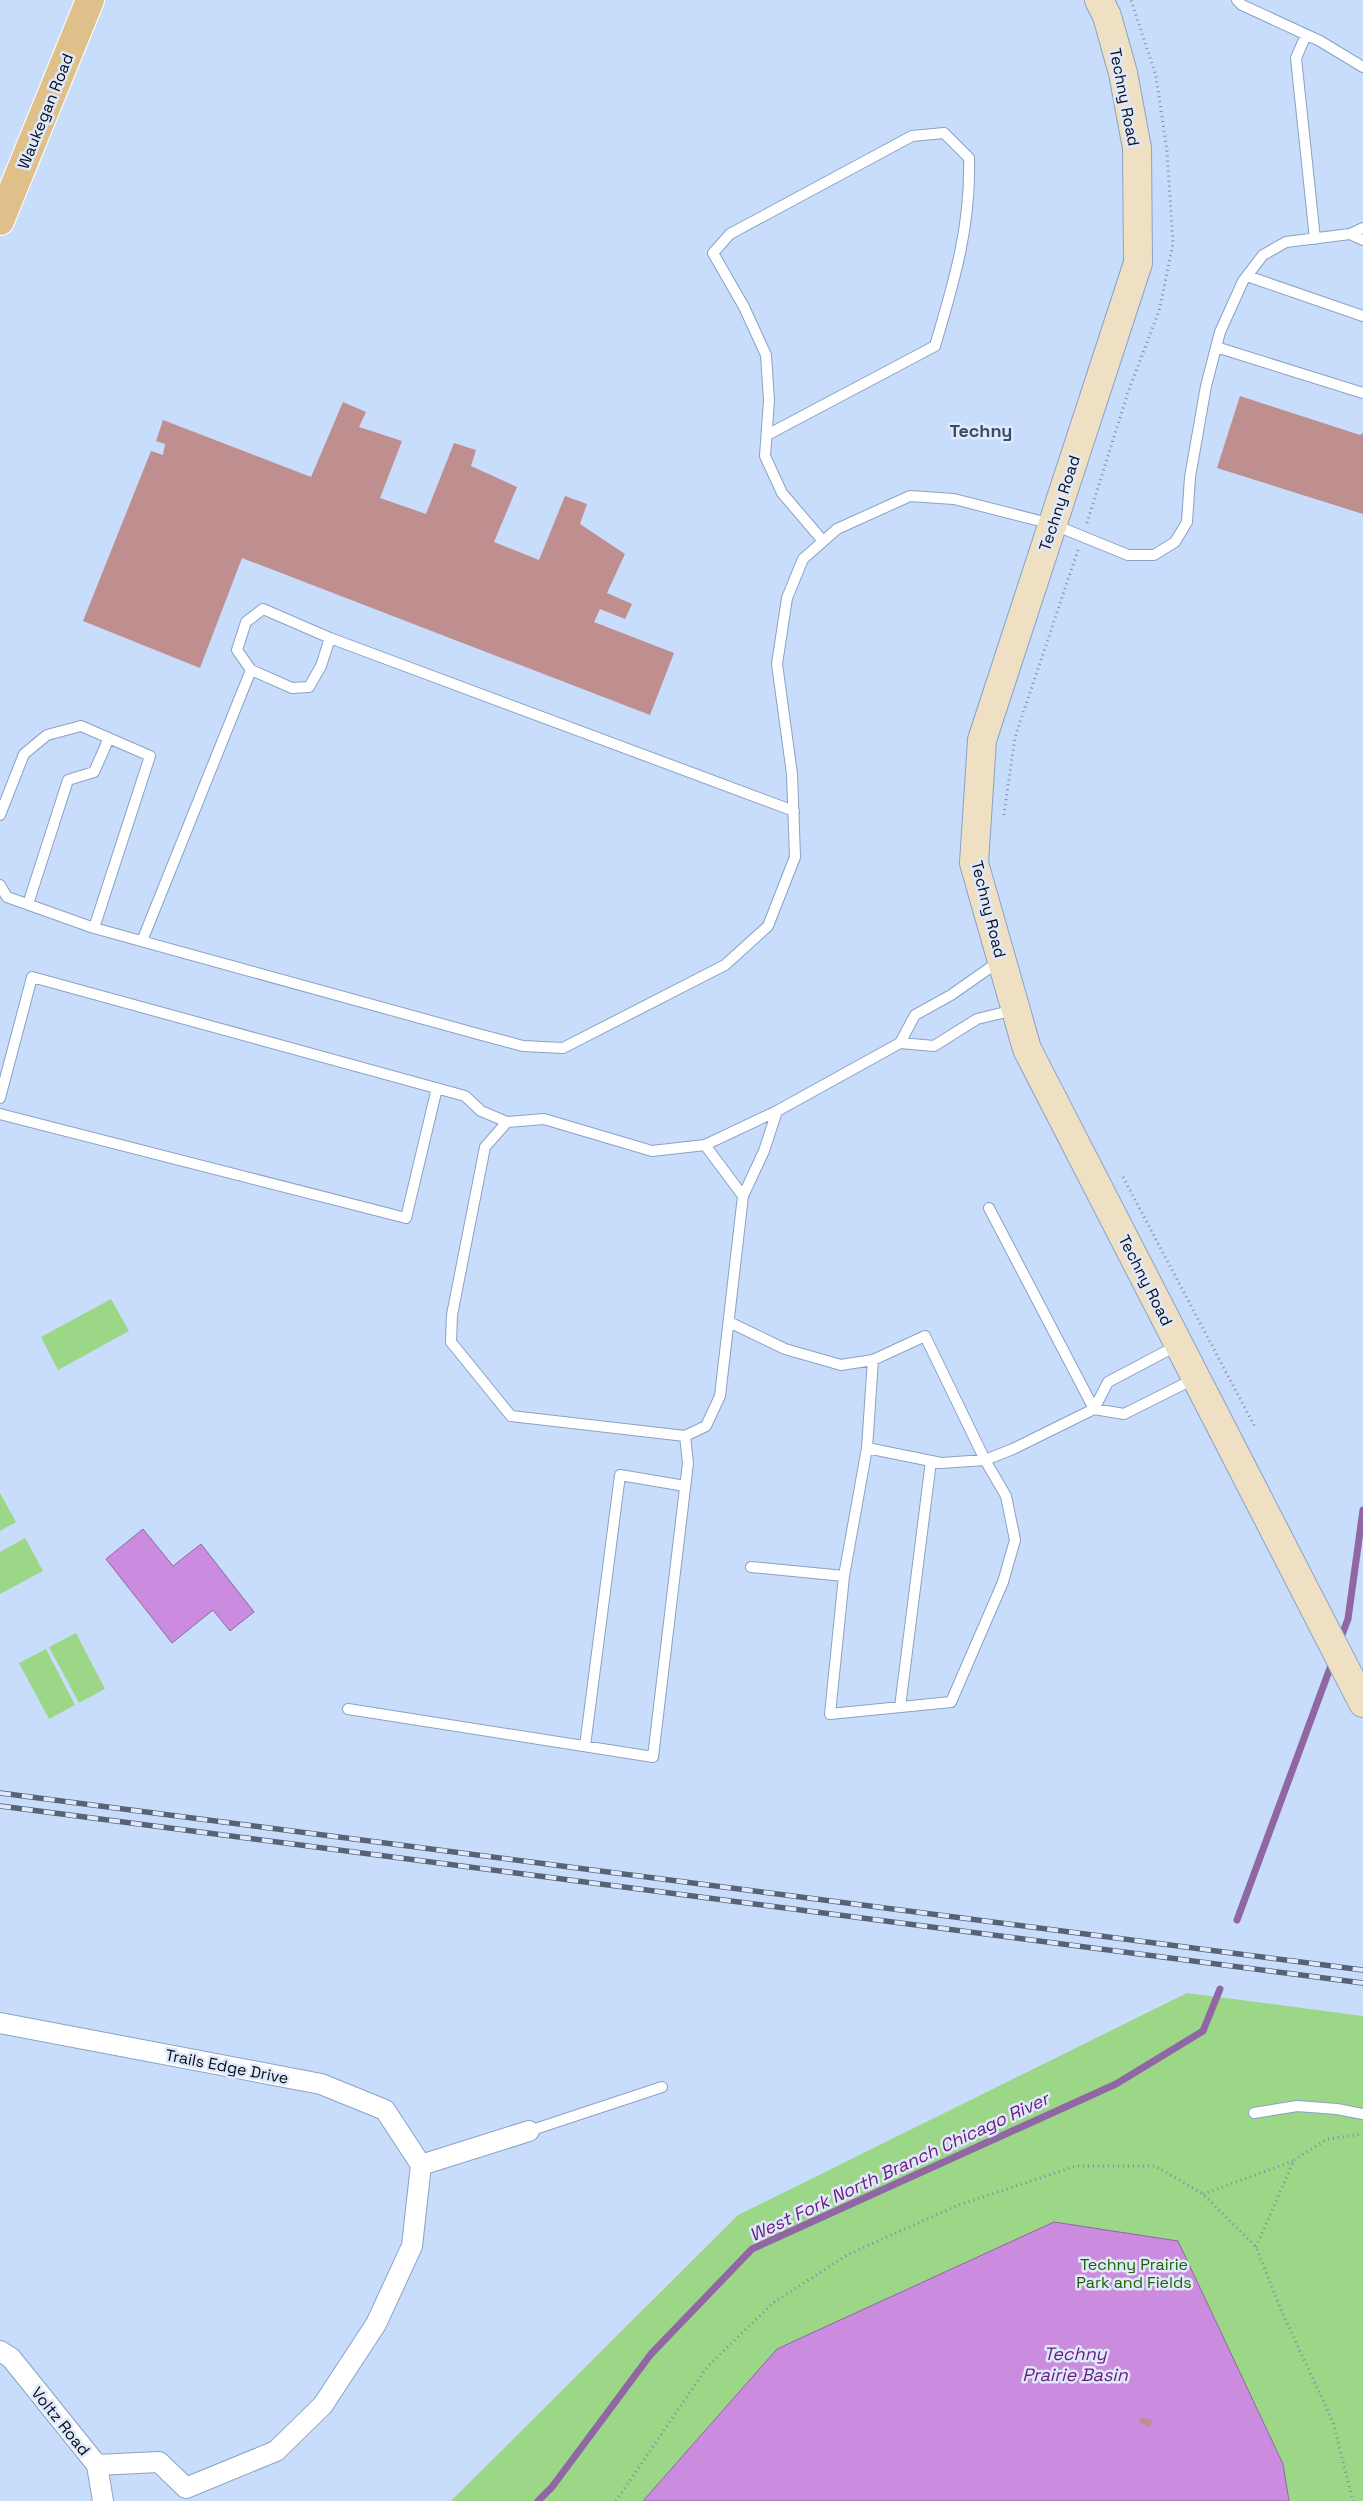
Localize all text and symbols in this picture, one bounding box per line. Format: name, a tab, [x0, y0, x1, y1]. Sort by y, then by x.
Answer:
street label: Techny Road	[1105, 46, 1144, 148]
street label: Waukegan Road	[13, 50, 78, 172]
district label: Techny	[950, 419, 1012, 442]
street label: Techny Road	[1034, 453, 1085, 554]
street label: Techny Road	[966, 858, 1011, 960]
street label: Techny Road	[1114, 1231, 1177, 1329]
street label: Trails Edge Drive	[164, 2044, 290, 2089]
water label: West Fork North Branch Chicago River	[745, 2086, 1054, 2246]
park label: Techny Prairie Park and Fields	[1076, 2254, 1192, 2293]
water label: Techny Prairie Basin	[1022, 2342, 1129, 2386]
street label: Voltz Road	[27, 2383, 95, 2460]

